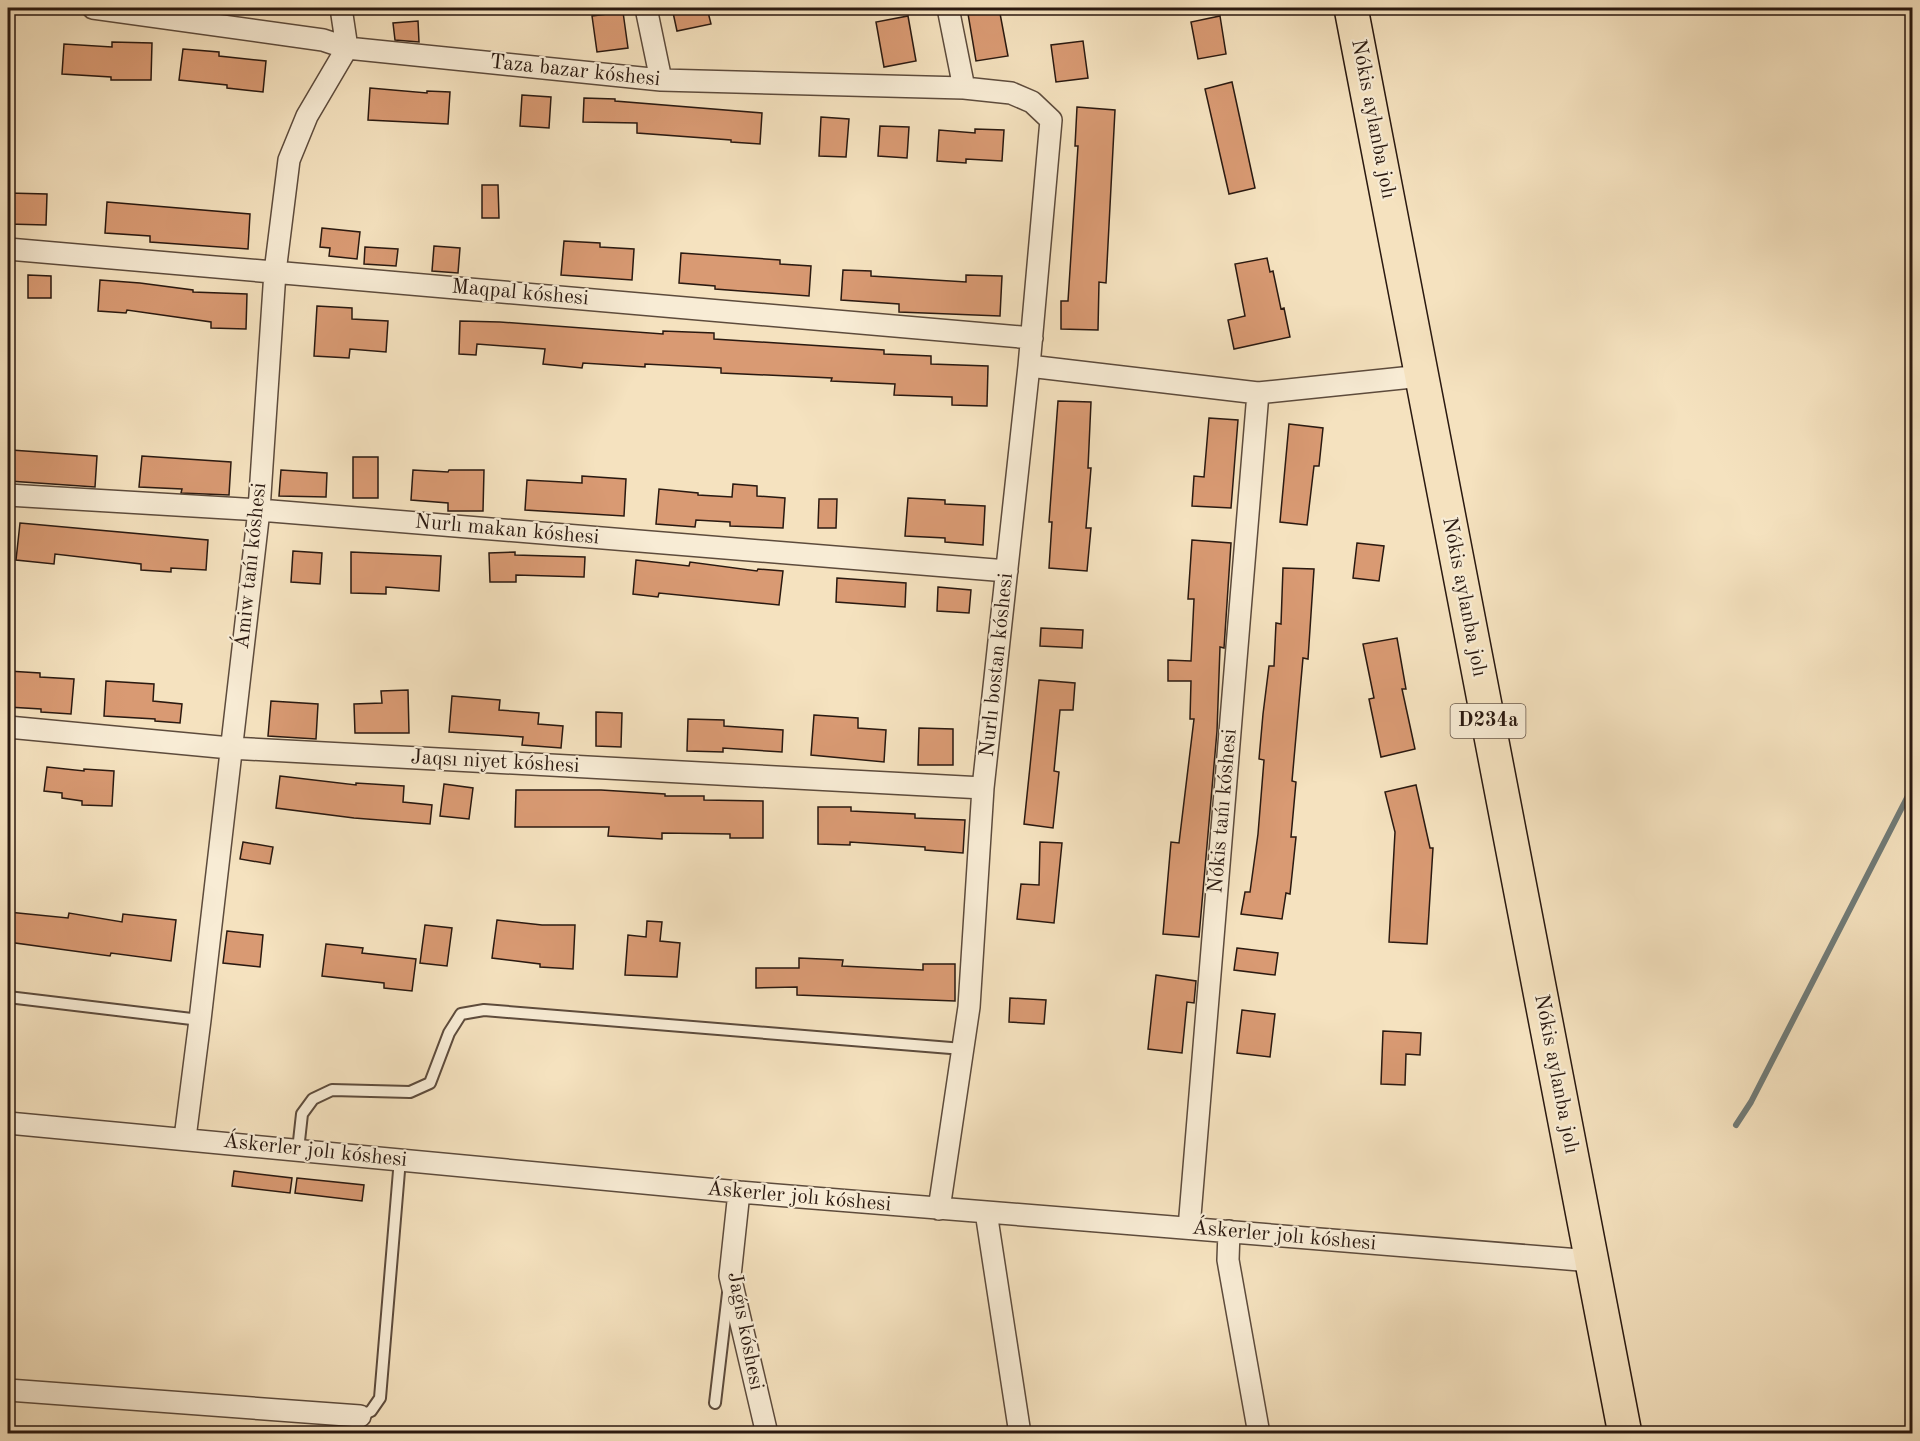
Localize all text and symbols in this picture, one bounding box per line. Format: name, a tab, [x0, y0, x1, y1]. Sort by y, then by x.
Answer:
street label: Nókis aylanba jolı	[1347, 37, 1399, 201]
street label: Taza bazar kóshesi	[489, 52, 661, 90]
street label: Maqpal kóshesi	[451, 277, 589, 309]
street label: Ámiw tańı kóshesi	[228, 481, 270, 650]
street label: Nurlı makan kóshesi	[414, 511, 600, 549]
street label: Nókis aylanba jolı	[1438, 515, 1490, 679]
street label: Nurlı bostan kóshesi	[977, 572, 1017, 758]
road number: D234a	[1450, 704, 1526, 738]
street label: Nókis tańı kóshesi	[1205, 728, 1241, 894]
street label: Jaqsı niyet kóshesi	[410, 747, 580, 777]
street label: Nókis aylanba jolı	[1530, 992, 1582, 1156]
street label: Áskerler jolı kóshesi	[222, 1127, 408, 1171]
street label: Áskerler jolı kóshesi	[706, 1175, 892, 1216]
street label: Áskerler jolı kóshesi	[1191, 1214, 1377, 1255]
street label: Jaǵıs kóshesi	[723, 1270, 767, 1392]

